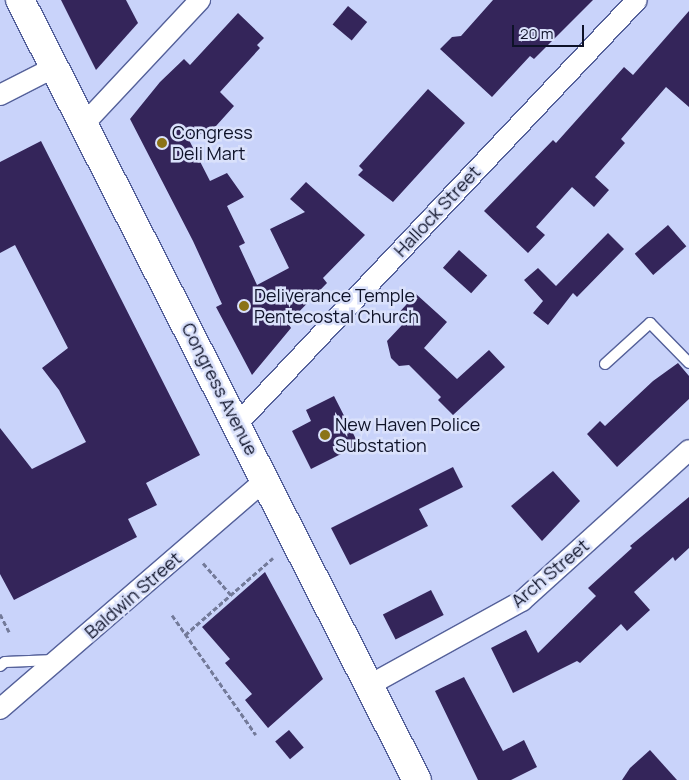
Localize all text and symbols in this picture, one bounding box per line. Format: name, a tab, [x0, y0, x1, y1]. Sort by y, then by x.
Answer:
scale bar	[514, 15, 586, 47]
text: 20 m	[520, 23, 553, 44]
place label: Congress Deli Mart	[172, 122, 253, 164]
marker: Congress Deli Mart	[156, 137, 168, 149]
street label: Hallock Street	[389, 161, 485, 261]
place label: Deliverance Temple Pentecostal Church	[254, 285, 419, 328]
marker: Deliverance Temple Pentecostal Church	[238, 300, 250, 312]
street label: Congress Avenue	[177, 319, 263, 459]
place label: New Haven Police Substation	[335, 414, 480, 456]
marker: New Haven Police Substation	[319, 429, 331, 441]
street label: Arch Street	[507, 534, 593, 612]
street label: Baldwin Street	[80, 547, 186, 643]

